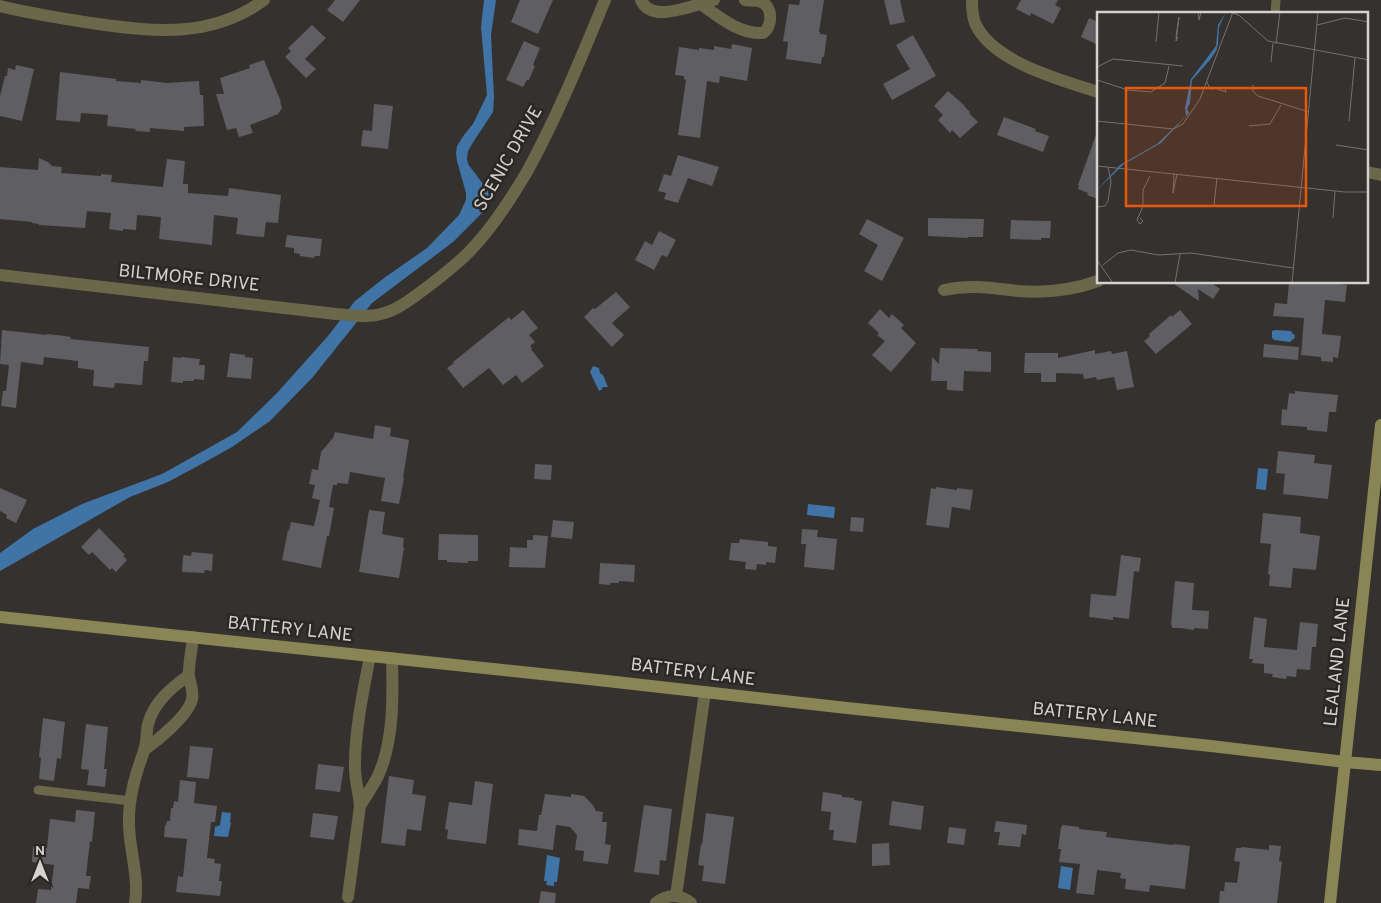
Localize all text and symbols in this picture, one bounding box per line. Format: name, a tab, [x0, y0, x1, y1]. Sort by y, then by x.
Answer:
inset map	[1097, 12, 1368, 284]
street label: SCENIC DRIVE	[470, 102, 548, 216]
street label: BILTMORE DRIVE	[117, 260, 261, 298]
street label: LEALAND LANE	[1320, 596, 1356, 728]
street label: BATTERY LANE	[226, 612, 354, 648]
street label: BATTERY LANE	[629, 654, 757, 692]
street label: BATTERY LANE	[1031, 698, 1159, 734]
north arrow	[15, 838, 65, 888]
text: N	[35, 843, 45, 860]

